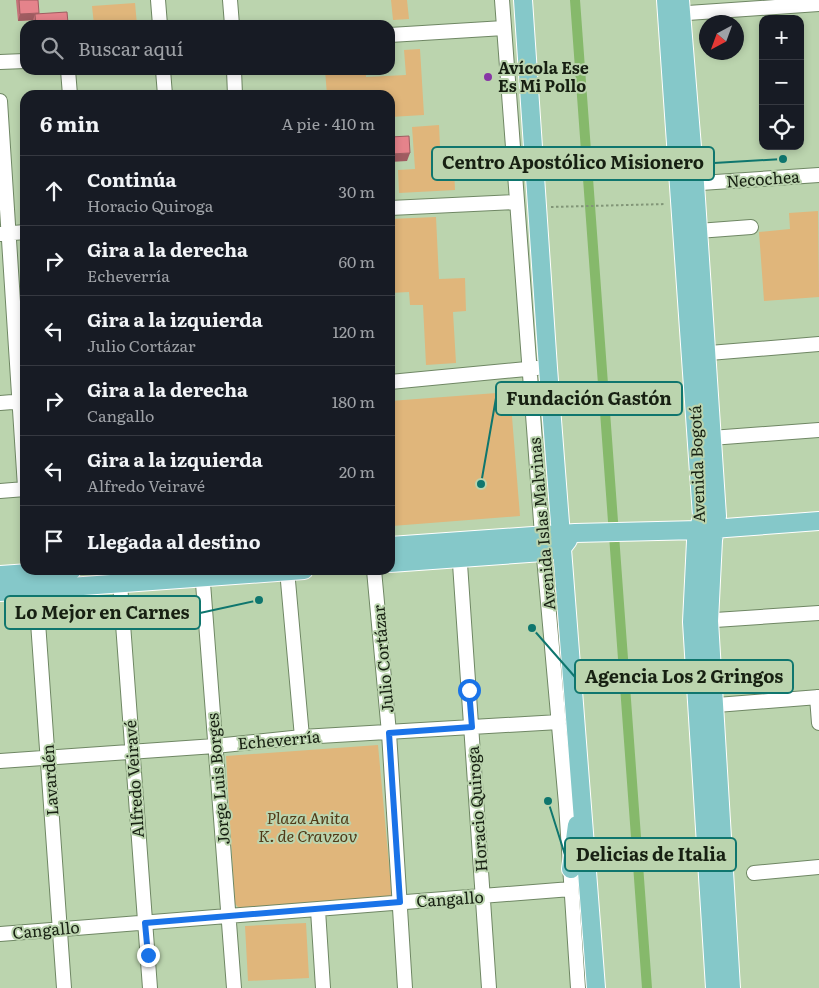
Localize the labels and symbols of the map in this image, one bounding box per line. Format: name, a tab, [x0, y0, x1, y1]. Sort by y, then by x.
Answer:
north arrow	[699, 15, 744, 60]
place label: Avícola Ese Es Mi Pollo	[498, 55, 589, 97]
marker: Avícola Ese Es Mi Pollo	[482, 71, 494, 83]
callout: Centro Apostólico Misionero	[432, 147, 714, 180]
text: Centro Apostólico Misionero	[442, 148, 704, 175]
street label: Necochea	[725, 163, 801, 193]
callout: Fundación Gastón	[496, 382, 682, 415]
text: Fundación Gastón	[506, 384, 672, 411]
street label: Avenida Bogotá	[682, 404, 710, 523]
street label: Avenida Islas Malvinas	[521, 437, 561, 611]
callout: Lo Mejor en Carnes	[5, 596, 200, 629]
text: Lo Mejor en Carnes	[15, 598, 189, 625]
street label: Julio Cortázar	[365, 604, 399, 714]
callout: Agencia Los 2 Gringos	[575, 660, 793, 693]
text: Agencia Los 2 Gringos	[585, 662, 783, 689]
route start	[458, 679, 481, 702]
street label: Jorge Luis Borges	[199, 712, 235, 846]
street label: Alfredo Veiravé	[117, 719, 149, 839]
street label: Echeverría	[237, 723, 322, 755]
street label: Lavardén	[35, 743, 63, 817]
street label: Horacio Quiroga	[460, 745, 492, 873]
park label: Plaza Anita K. de Cravzov	[258, 805, 358, 847]
callout: Delicias de Italia	[565, 838, 736, 871]
text: Delicias de Italia	[576, 840, 727, 867]
street label: Cangallo	[415, 884, 484, 912]
street label: Cangallo	[11, 914, 81, 944]
route end	[137, 944, 160, 967]

